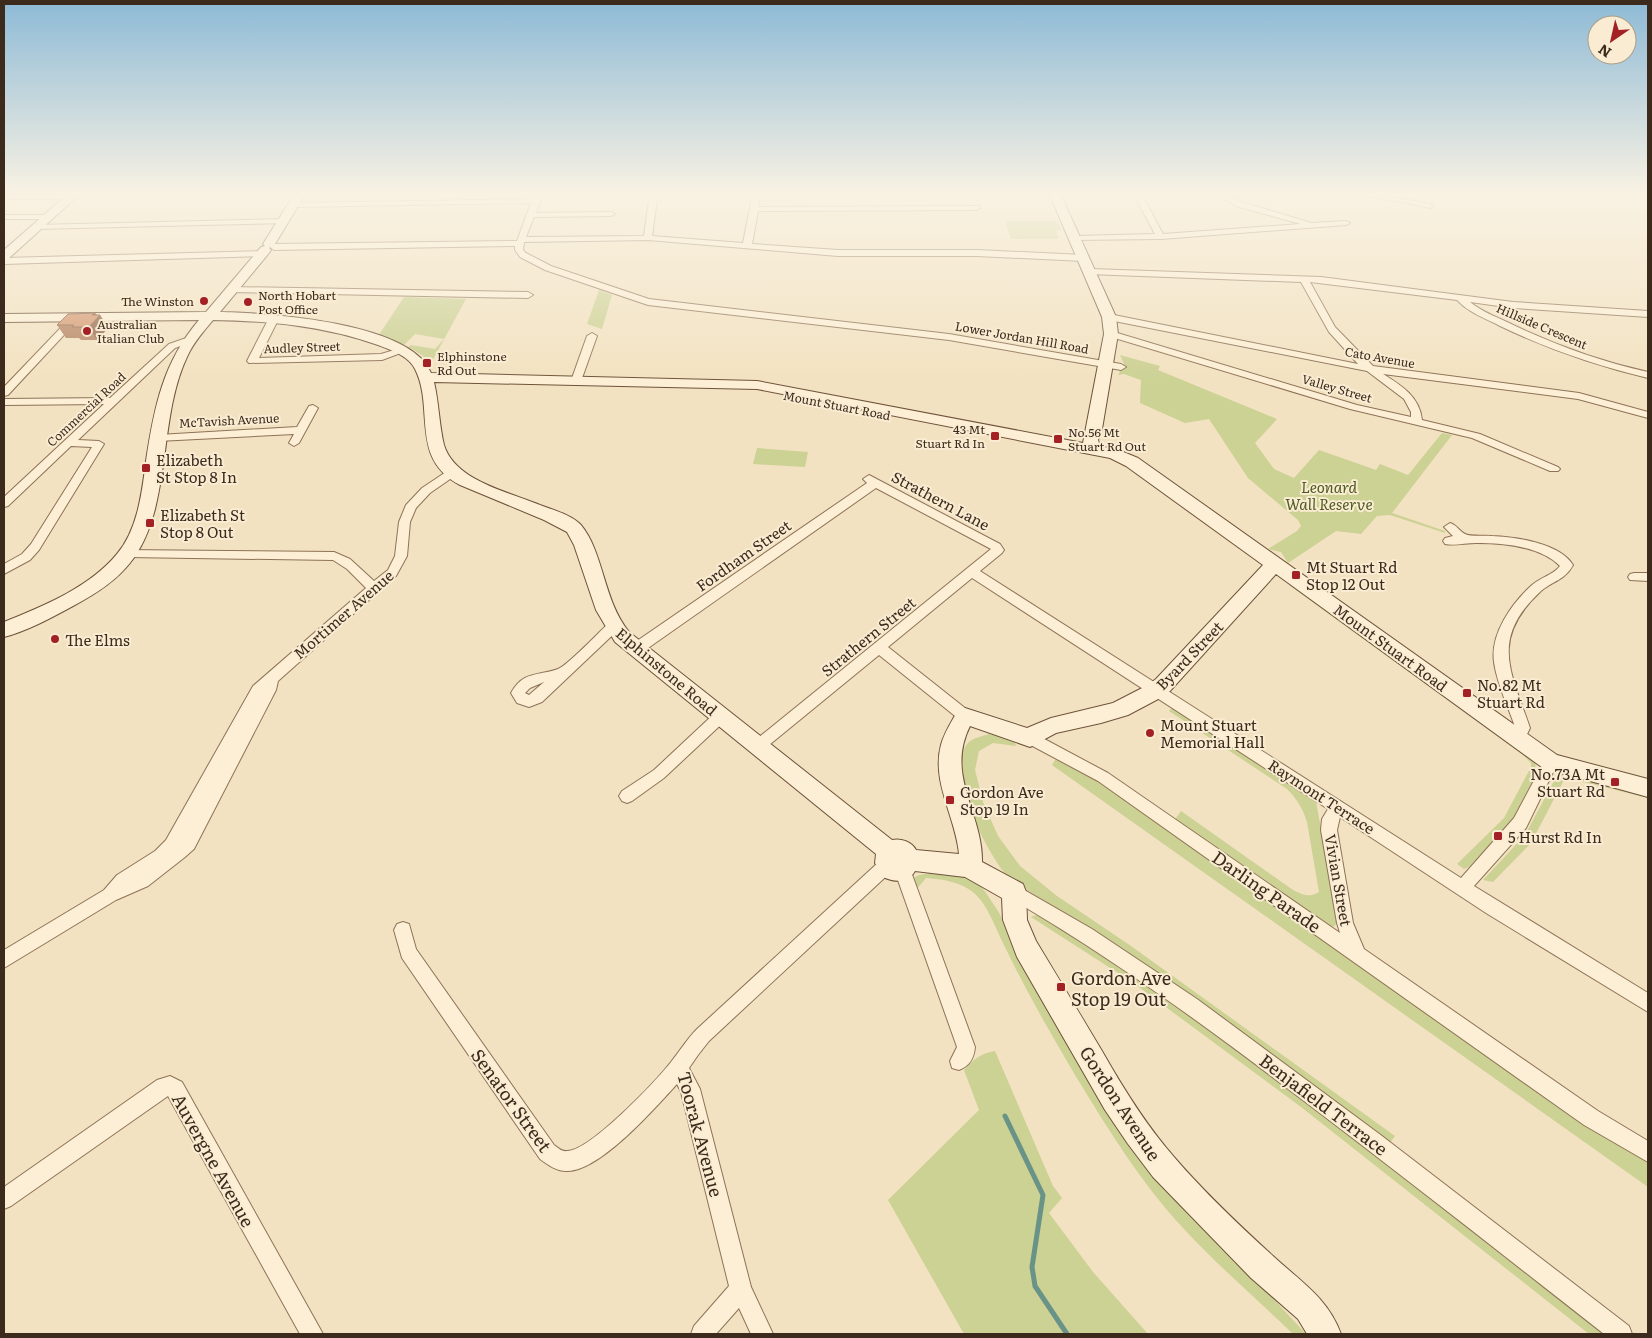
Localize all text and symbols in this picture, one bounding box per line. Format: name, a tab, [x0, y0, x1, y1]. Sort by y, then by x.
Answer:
north arrow	[1587, 15, 1637, 65]
text: N	[1594, 40, 1615, 63]
place label: North Hobart Post Office	[258, 286, 336, 318]
place label: The Winston	[121, 292, 194, 310]
marker: The Winston	[198, 295, 210, 307]
marker: North Hobart Post Office	[242, 296, 254, 308]
street label: Hillside Crescent	[1494, 299, 1590, 353]
place label: Australian Italian Club	[97, 315, 164, 347]
street label: Lower Jordan Hill Road	[954, 316, 1091, 358]
marker: Australian Italian Club	[81, 325, 93, 337]
street label: Audley Street	[263, 337, 341, 357]
street label: Cato Avenue	[1344, 342, 1416, 372]
place label: Elphinstone Rd Out	[437, 347, 507, 379]
marker: Elphinstone Rd Out	[421, 357, 433, 369]
street label: Commercial Road	[43, 367, 130, 450]
street label: Valley Street	[1300, 369, 1374, 407]
street label: Mount Stuart Road	[782, 386, 893, 424]
street label: McTavish Avenue	[178, 408, 280, 432]
place label: 43 Mt Stuart Rd In	[915, 420, 985, 452]
place label: No.56 Mt Stuart Rd Out	[1068, 423, 1146, 455]
marker: 43 Mt Stuart Rd In	[989, 430, 1001, 442]
marker: No.56 Mt Stuart Rd Out	[1052, 433, 1064, 445]
place label: Elizabeth St Stop 8 In	[156, 448, 237, 488]
marker: Elizabeth St Stop 8 In	[140, 462, 152, 474]
street label: Strathern Lane	[888, 464, 994, 536]
park label: Leonard Wall Reserve	[1285, 475, 1373, 515]
place label: Elizabeth St Stop 8 Out	[160, 503, 245, 543]
street label: Fordham Street	[691, 514, 795, 596]
marker: Elizabeth St Stop 8 Out	[144, 517, 156, 529]
place label: Mt Stuart Rd Stop 12 Out	[1306, 555, 1397, 595]
street label: Mortimer Avenue	[288, 564, 398, 664]
marker: Mt Stuart Rd Stop 12 Out	[1290, 569, 1302, 581]
street label: Strathern Street	[816, 591, 920, 681]
street label: Mount Stuart Road	[1329, 598, 1453, 696]
street label: Byard Street	[1150, 615, 1228, 695]
street label: Elphinstone Road	[611, 622, 723, 720]
place label: The Elms	[65, 628, 130, 651]
marker: The Elms	[49, 633, 61, 645]
place label: No.82 Mt Stuart Rd	[1477, 673, 1545, 713]
marker: No.82 Mt Stuart Rd	[1461, 687, 1473, 699]
place label: Mount Stuart Memorial Hall	[1160, 713, 1264, 753]
marker: Mount Stuart Memorial Hall	[1144, 727, 1156, 739]
street label: Raymont Terrace	[1264, 753, 1380, 839]
place label: No.73A Mt Stuart Rd	[1530, 762, 1605, 802]
marker: No.73A Mt Stuart Rd	[1609, 776, 1621, 788]
place label: Gordon Ave Stop 19 In	[960, 780, 1044, 820]
marker: Gordon Ave Stop 19 In	[944, 794, 956, 806]
place label: 5 Hurst Rd In	[1508, 825, 1602, 848]
marker: 5 Hurst Rd In	[1492, 830, 1504, 842]
street label: Vivian Street	[1320, 832, 1358, 928]
street label: Darling Parade	[1207, 843, 1327, 939]
place label: Gordon Ave Stop 19 Out	[1071, 964, 1171, 1012]
marker: Gordon Ave Stop 19 Out	[1055, 981, 1067, 993]
street label: Gordon Avenue	[1074, 1040, 1168, 1166]
street label: Senator Street	[465, 1043, 559, 1158]
street label: Benjafield Terrace	[1254, 1047, 1394, 1161]
street label: Toorak Avenue	[671, 1068, 731, 1200]
street label: Auvergne Avenue	[166, 1088, 262, 1232]

